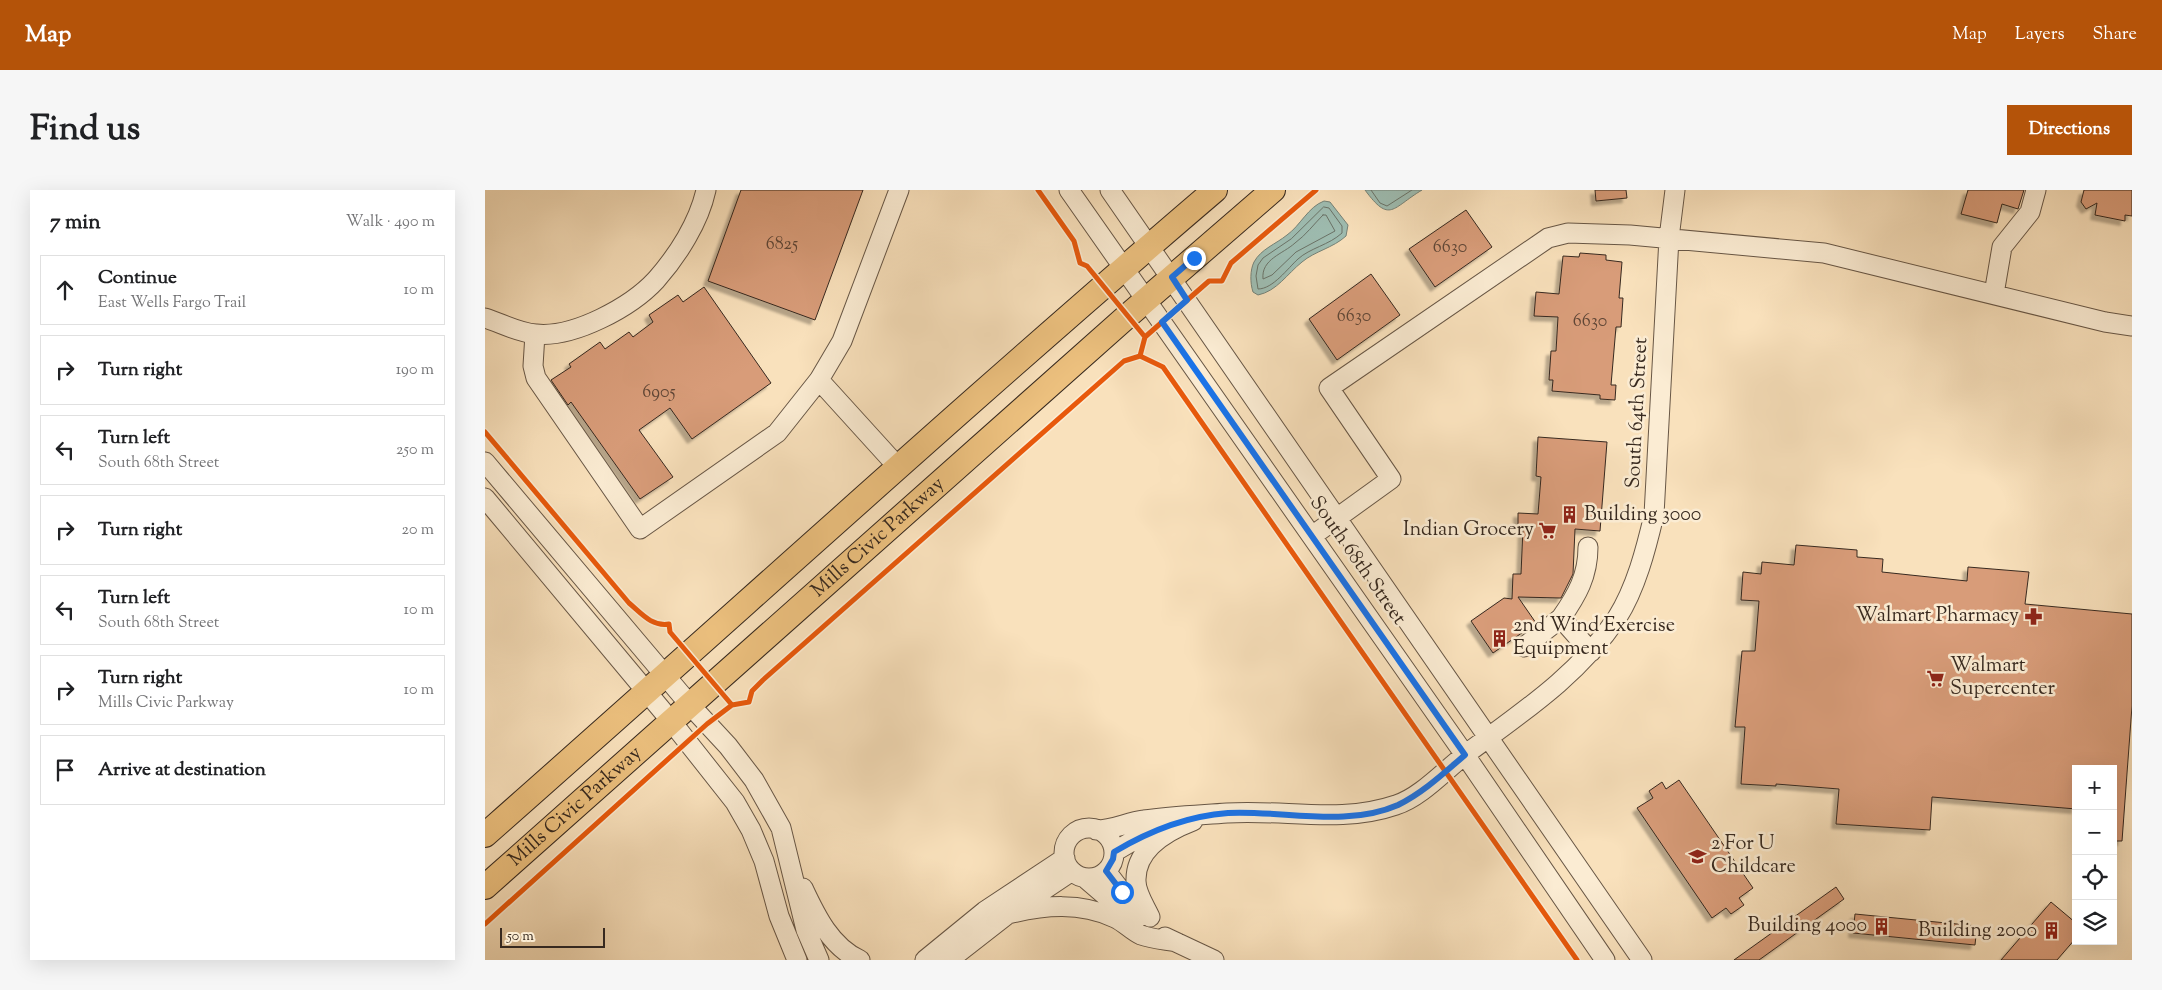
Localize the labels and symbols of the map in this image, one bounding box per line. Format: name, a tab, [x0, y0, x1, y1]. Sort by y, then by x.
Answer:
house number: 6825	[766, 232, 798, 258]
house number: 6630	[1433, 235, 1467, 261]
route end	[1183, 247, 1206, 270]
house number: 6630	[1337, 304, 1371, 330]
house number: 6630	[1573, 309, 1607, 335]
street label: South 64th Street	[1620, 337, 1656, 489]
house number: 6905	[642, 380, 676, 406]
street label: Mills Civic Parkway	[805, 470, 951, 605]
street label: South 68th Street	[1302, 491, 1412, 632]
place label: Building 3000	[1584, 501, 1701, 530]
building icon: Building 3000	[1560, 505, 1580, 525]
place label: Indian Grocery	[1403, 516, 1534, 545]
supermarket icon: Indian Grocery	[1538, 520, 1558, 540]
place label: Walmart Pharmacy	[1856, 602, 2019, 631]
pharmacy icon: Walmart Pharmacy	[2023, 606, 2043, 626]
place label: 2nd Wind Exercise Equipment	[1513, 612, 1675, 664]
building icon: 2nd Wind Exercise Equipment	[1489, 628, 1509, 648]
place label: Walmart Supercenter	[1950, 652, 2055, 704]
supermarket icon: Walmart Supercenter	[1926, 668, 1946, 688]
street label: Mills Civic Parkway	[502, 739, 649, 874]
place label: 2 For U Childcare	[1711, 830, 1796, 882]
school or university icon: 2 For U Childcare	[1687, 846, 1707, 866]
route start	[1111, 881, 1134, 904]
place label: Building 4000	[1748, 912, 1867, 941]
building icon: Building 4000	[1871, 916, 1891, 936]
place label: Building 2000	[1918, 917, 2037, 946]
building icon: Building 2000	[2041, 921, 2061, 941]
scale bar	[500, 925, 605, 948]

